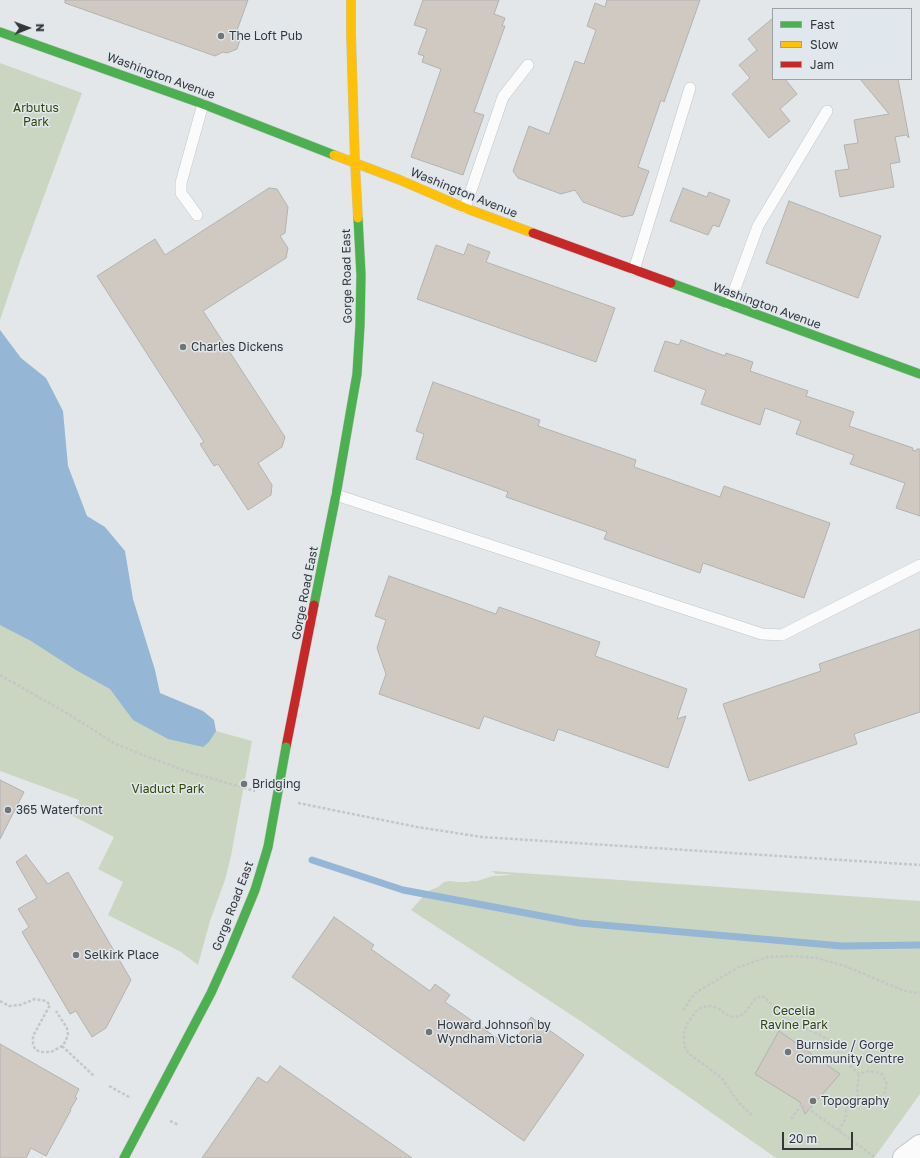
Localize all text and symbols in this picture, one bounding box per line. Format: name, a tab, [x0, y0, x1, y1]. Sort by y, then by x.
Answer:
north arrow	[8, 8, 48, 48]
legend	[772, 8, 912, 80]
text: Fast	[810, 17, 835, 32]
text: N	[34, 23, 47, 32]
place label: The Loft Pub	[229, 29, 302, 43]
marker: The Loft Pub	[216, 31, 226, 41]
text: Slow	[810, 37, 838, 52]
street label: Washington Avenue	[105, 50, 217, 102]
text: Jam	[810, 57, 834, 72]
park label: Arbutus Park	[13, 101, 59, 129]
street label: Washington Avenue	[408, 165, 520, 221]
street label: Gorge Road East	[339, 228, 355, 324]
street label: Washington Avenue	[711, 280, 823, 332]
place label: Charles Dickens	[191, 340, 283, 354]
marker: Charles Dickens	[178, 342, 188, 352]
street label: Gorge Road East	[289, 545, 321, 641]
place label: Bridging	[252, 777, 301, 791]
marker: Bridging	[239, 779, 249, 789]
park label: Viaduct Park	[132, 782, 204, 796]
place label: 365 Waterfront	[16, 803, 103, 817]
marker: 365 Waterfront	[3, 805, 13, 815]
street label: Gorge Road East	[209, 859, 257, 953]
place label: Selkirk Place	[84, 948, 159, 962]
marker: Selkirk Place	[71, 950, 81, 960]
park label: Cecelia Ravine Park	[760, 1004, 828, 1032]
place label: Howard Johnson by Wyndham Victoria	[437, 1018, 551, 1046]
marker: Howard Johnson by Wyndham Victoria	[424, 1027, 434, 1037]
place label: Burnside / Gorge Community Centre	[796, 1038, 904, 1066]
marker: Burnside / Gorge Community Centre	[783, 1047, 793, 1057]
place label: Topography	[821, 1094, 889, 1108]
marker: Topography	[808, 1096, 818, 1106]
scale bar	[784, 1124, 855, 1150]
text: 20 m	[789, 1131, 817, 1146]

